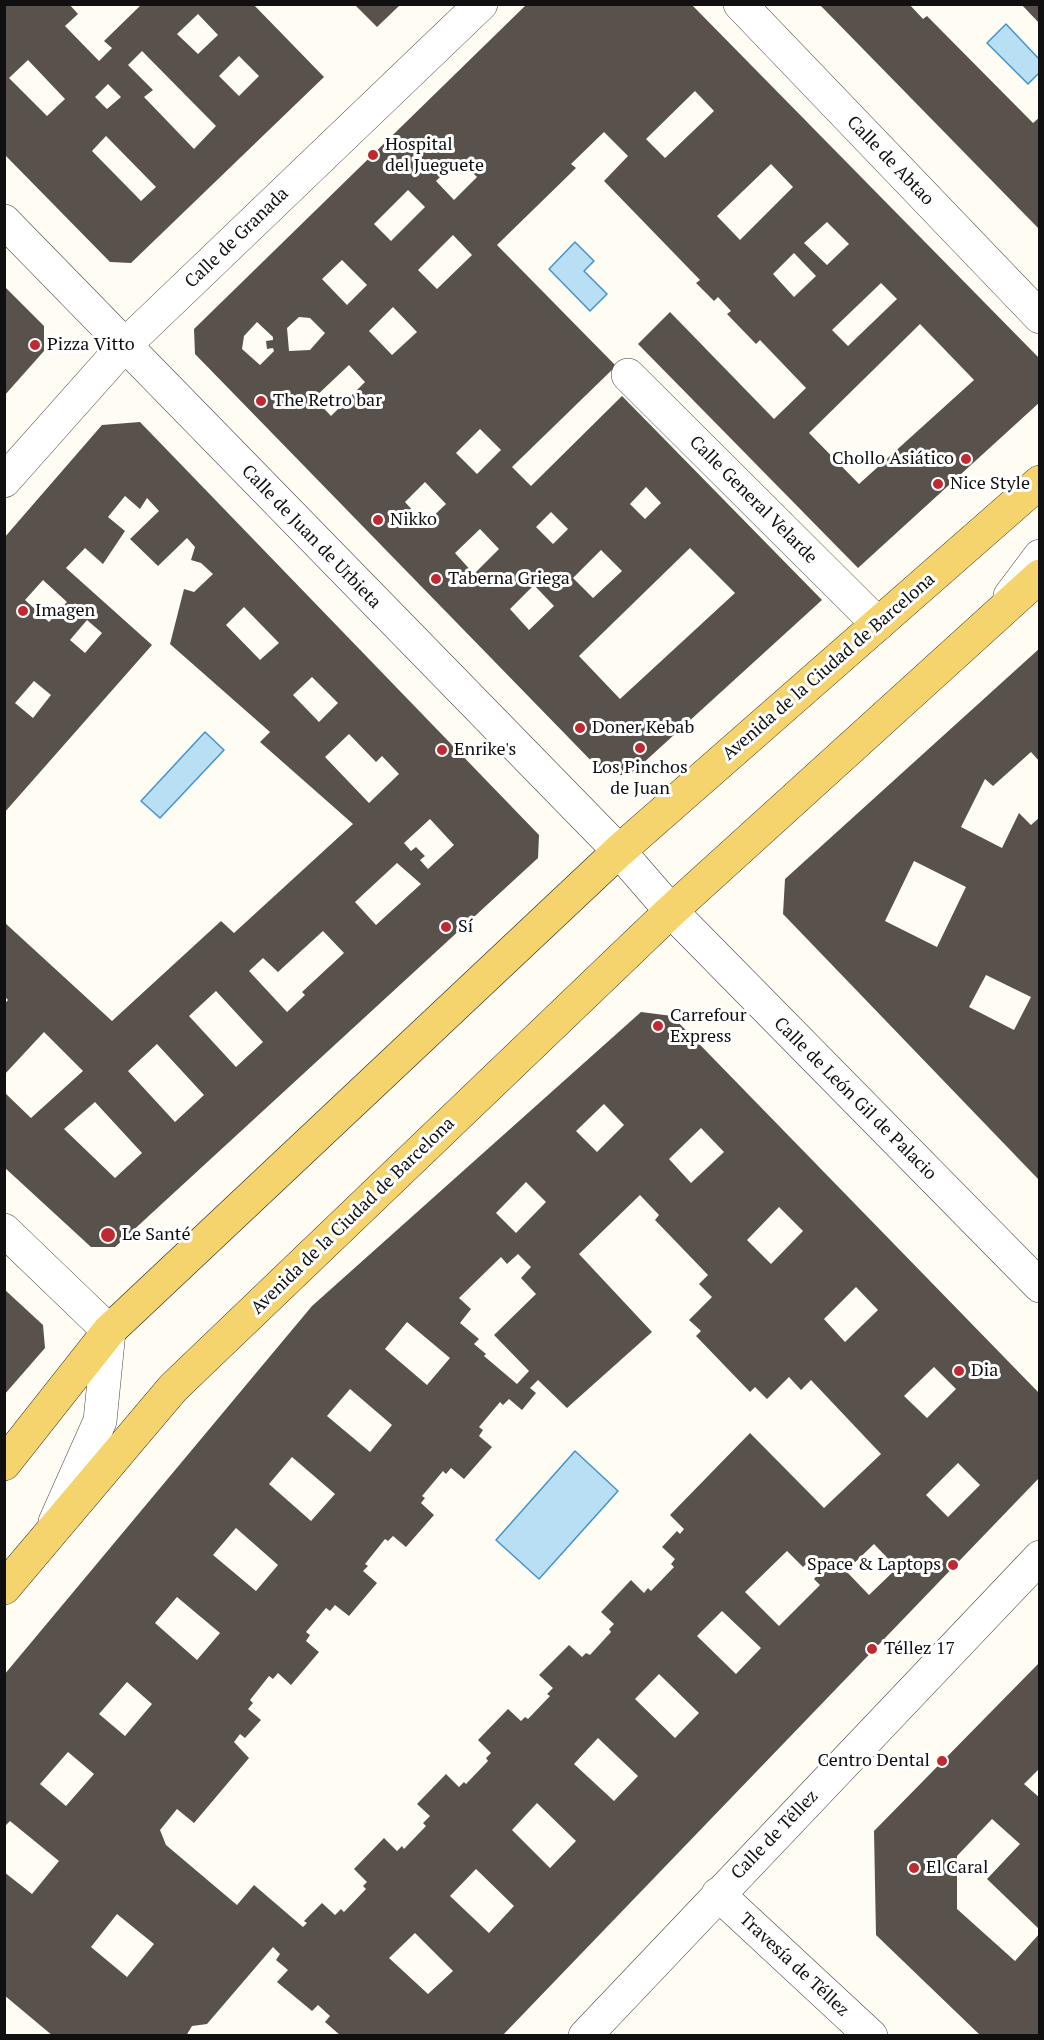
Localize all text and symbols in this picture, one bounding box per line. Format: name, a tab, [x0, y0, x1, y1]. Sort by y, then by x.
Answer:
street label: Calle de Abtao	[842, 112, 938, 210]
place label: Hospital del Jueguete	[385, 134, 484, 176]
marker: Hospital del Jueguete	[366, 148, 380, 162]
street label: Calle de Granada	[181, 183, 293, 293]
place label: Pizza Vitto	[47, 334, 135, 356]
marker: Pizza Vitto	[28, 338, 42, 352]
place label: The Retro bar	[273, 390, 382, 412]
marker: The Retro bar	[254, 394, 268, 408]
street label: Calle General Velarde	[685, 432, 821, 568]
place label: Chollo Asiático	[832, 448, 954, 470]
marker: Chollo Asiático	[959, 452, 973, 466]
street label: Calle de Juan de Urbieta	[237, 461, 385, 613]
place label: Nice Style	[950, 473, 1030, 495]
marker: Nice Style	[931, 477, 945, 491]
place label: Nikko	[390, 509, 437, 531]
marker: Nikko	[371, 513, 385, 527]
place label: Taberna Griega	[448, 568, 570, 590]
street label: Avenida de la Ciudad de Barcelona	[718, 569, 940, 765]
marker: Taberna Griega	[429, 572, 443, 586]
place label: Imagen	[35, 600, 95, 622]
marker: Imagen	[16, 604, 30, 618]
place label: Doner Kebab	[592, 717, 694, 739]
marker: Doner Kebab	[573, 721, 587, 735]
place label: Enrike's	[454, 739, 516, 761]
marker: Los Pinchos de Juan	[633, 741, 647, 755]
marker: Enrike's	[435, 743, 449, 757]
place label: Los Pinchos de Juan	[592, 757, 688, 800]
place label: Sí	[458, 916, 473, 938]
marker: Sí	[439, 920, 453, 934]
place label: Carrefour Express	[670, 1005, 747, 1048]
street label: Calle de León Gil de Palacio	[769, 1013, 941, 1185]
marker: Carrefour Express	[651, 1019, 665, 1033]
street label: Avenida de la Ciudad de Barcelona	[247, 1113, 459, 1319]
place label: Le Santé	[122, 1224, 190, 1246]
marker: Le Santé	[99, 1226, 117, 1244]
place label: Dia	[971, 1360, 998, 1382]
marker: Dia	[952, 1364, 966, 1378]
place label: Space & Laptops	[807, 1554, 941, 1576]
marker: Space & Laptops	[946, 1558, 960, 1572]
place label: Téllez 17	[884, 1638, 955, 1660]
marker: Téllez 17	[865, 1642, 879, 1656]
place label: Centro Dental	[818, 1750, 930, 1772]
marker: Centro Dental	[935, 1754, 949, 1768]
street label: Calle de Téllez	[727, 1786, 823, 1884]
place label: El Caral	[926, 1857, 988, 1879]
marker: El Caral	[907, 1861, 921, 1875]
street label: Travesía de Téllez	[735, 1909, 853, 2021]

